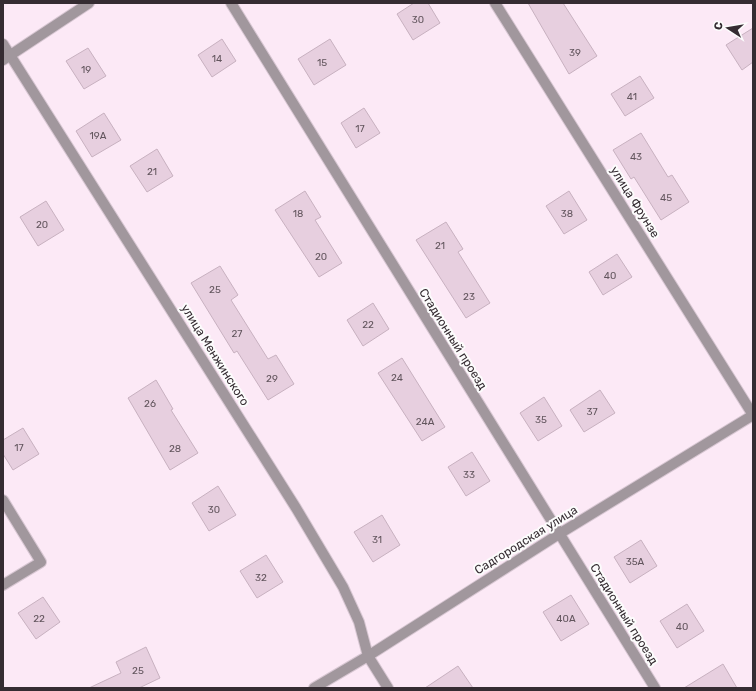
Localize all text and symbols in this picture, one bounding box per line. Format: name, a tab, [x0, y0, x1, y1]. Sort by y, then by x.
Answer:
north arrow	[708, 8, 748, 48]
house number: 30	[412, 14, 424, 26]
text: С	[712, 21, 726, 31]
house number: 39	[569, 47, 581, 59]
house number: 14	[212, 53, 222, 65]
house number: 15	[317, 57, 327, 69]
house number: 19	[81, 64, 91, 76]
house number: 41	[627, 91, 637, 103]
house number: 17	[355, 123, 365, 135]
house number: 19А	[90, 130, 107, 142]
house number: 43	[630, 151, 642, 163]
street label: улица Фрунзе	[607, 164, 663, 240]
house number: 21	[147, 166, 157, 178]
house number: 45	[660, 192, 672, 204]
house number: 18	[293, 208, 303, 220]
house number: 38	[561, 208, 573, 220]
house number: 20	[36, 219, 48, 231]
house number: 21	[435, 240, 445, 252]
house number: 20	[315, 251, 327, 263]
house number: 40	[604, 270, 616, 282]
house number: 25	[209, 284, 221, 296]
street label: Стадионный проезд	[416, 286, 490, 392]
house number: 23	[463, 291, 475, 303]
street label: улица Менжинского	[178, 302, 252, 408]
house number: 22	[362, 319, 374, 331]
house number: 27	[232, 328, 243, 340]
house number: 24	[391, 372, 403, 384]
house number: 29	[266, 373, 278, 385]
house number: 26	[144, 398, 156, 410]
house number: 37	[586, 406, 598, 418]
house number: 35	[535, 414, 547, 426]
house number: 24А	[416, 416, 435, 428]
house number: 17	[14, 442, 24, 454]
house number: 28	[169, 443, 181, 455]
house number: 33	[463, 469, 475, 481]
street label: Садгородская улица	[472, 503, 580, 577]
house number: 30	[208, 504, 220, 516]
house number: 31	[372, 534, 382, 546]
house number: 35А	[626, 556, 645, 568]
street label: Стадионный проезд	[587, 561, 661, 667]
house number: 32	[255, 572, 267, 584]
house number: 22	[33, 613, 45, 625]
house number: 40А	[556, 613, 576, 625]
house number: 40	[676, 621, 688, 633]
house number: 25	[132, 665, 144, 677]

